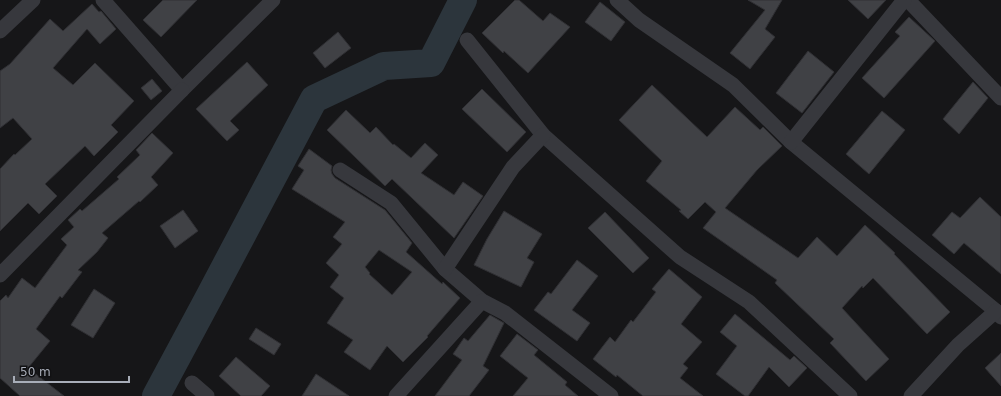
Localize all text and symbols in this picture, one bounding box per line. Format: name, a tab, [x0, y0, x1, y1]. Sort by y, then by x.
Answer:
scale bar	[14, 358, 129, 384]
text: 50 m	[20, 365, 51, 379]

